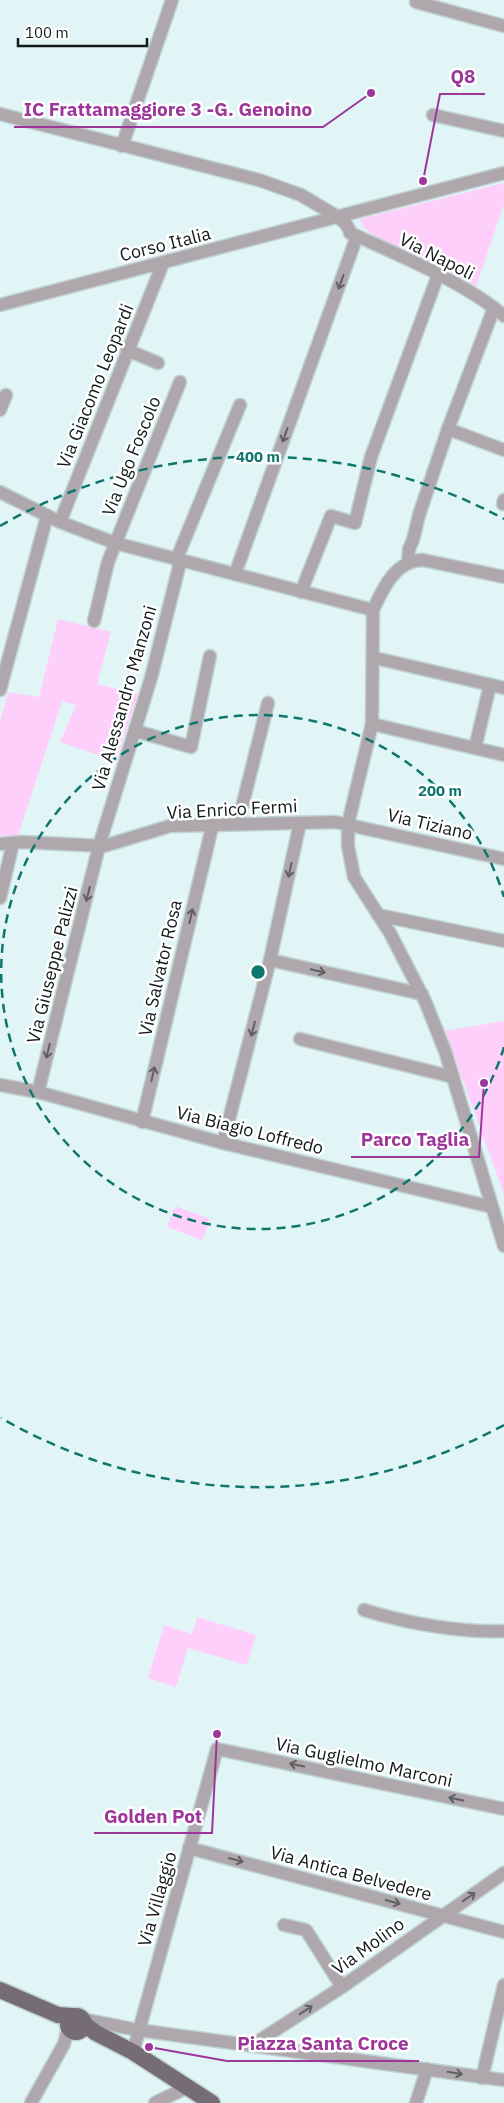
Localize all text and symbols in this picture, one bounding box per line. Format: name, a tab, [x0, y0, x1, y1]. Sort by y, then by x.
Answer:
scale bar	[18, 15, 146, 47]
text: 100 m	[25, 23, 69, 42]
callout: Q8	[440, 60, 485, 94]
text: Q8	[451, 64, 475, 88]
callout: IC Frattamaggiore 3 -G. Genoino	[14, 93, 323, 127]
text: IC Frattamaggiore 3 -G. Genoino	[24, 97, 313, 121]
street label: Corso Italia	[117, 221, 213, 266]
street label: Via Napoli	[395, 227, 479, 285]
one-way arrow	[336, 274, 345, 289]
street label: Via Giacomo Leopardi	[52, 300, 138, 472]
street label: Via Ugo Foscolo	[96, 393, 166, 519]
one-way arrow	[280, 427, 290, 443]
text: 400 m	[236, 447, 280, 466]
street label: Via Alessandro Manzoni	[87, 603, 161, 793]
text: 200 m	[418, 781, 462, 800]
street label: Via Enrico Fermi	[166, 794, 298, 824]
street label: Via Tiziano	[385, 803, 475, 845]
one-way arrow	[284, 862, 294, 878]
street label: Via Giuseppe Palizzi	[21, 884, 83, 1046]
one-way arrow	[83, 885, 93, 901]
street label: Via Salvator Rosa	[133, 897, 187, 1038]
one-way arrow	[187, 908, 196, 924]
centre of rings	[249, 963, 267, 981]
one-way arrow	[309, 967, 325, 976]
one-way arrow	[247, 1020, 257, 1036]
one-way arrow	[43, 1043, 52, 1059]
one-way arrow	[149, 1067, 158, 1083]
street label: Via Biagio Loffredo	[174, 1101, 326, 1159]
callout: Parco Taglia	[351, 1123, 479, 1157]
text: Parco Taglia	[361, 1127, 469, 1151]
street label: Via Guglielmo Marconi	[273, 1732, 455, 1792]
one-way arrow	[290, 1760, 306, 1770]
one-way arrow	[449, 1794, 465, 1803]
callout: Golden Pot	[94, 1799, 212, 1833]
text: Golden Pot	[104, 1804, 202, 1828]
street label: Via Antica Belvedere	[268, 1840, 434, 1906]
street label: Via Villaggio	[132, 1849, 182, 1949]
one-way arrow	[228, 1856, 244, 1865]
one-way arrow	[461, 1892, 475, 1902]
one-way arrow	[385, 1897, 401, 1907]
street label: Via Molino	[327, 1912, 409, 1980]
one-way arrow	[299, 2005, 313, 2015]
callout: Piazza Santa Croce	[227, 2027, 419, 2061]
text: Piazza Santa Croce	[237, 2031, 409, 2055]
one-way arrow	[447, 2069, 463, 2079]

